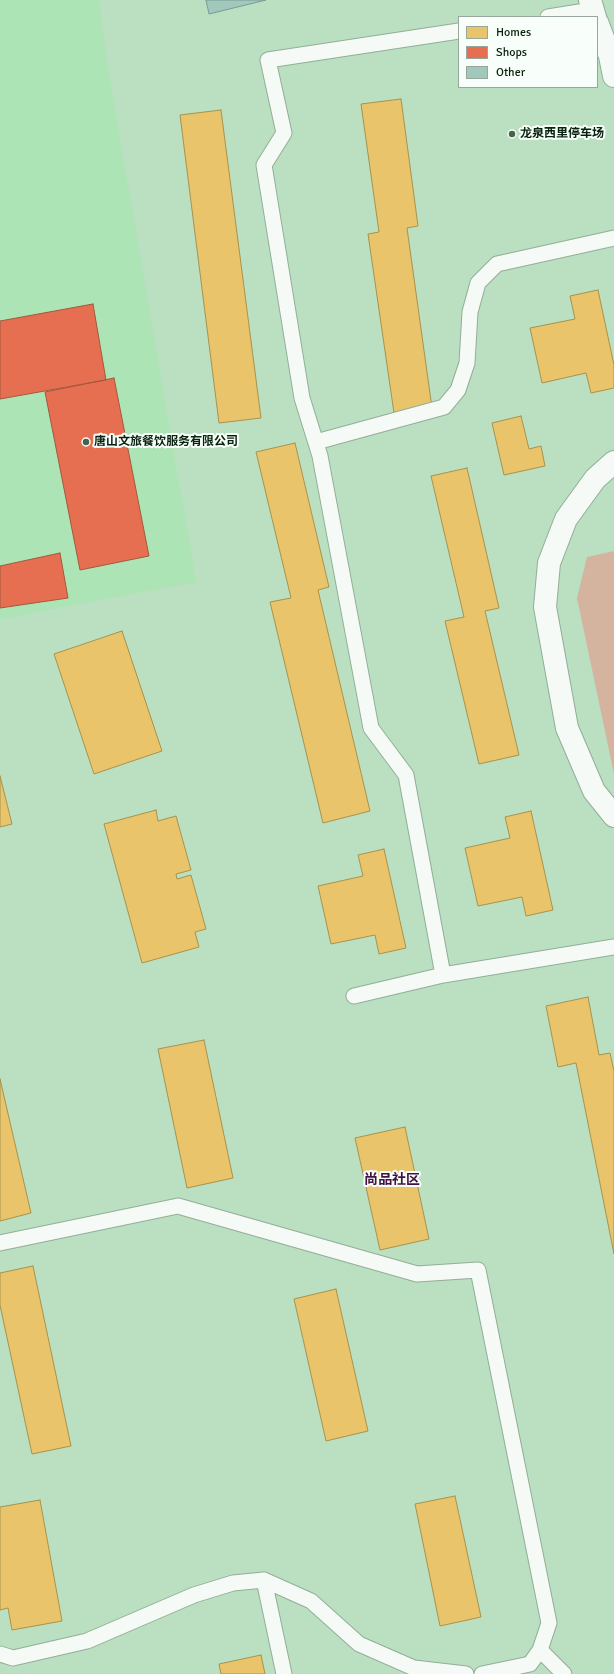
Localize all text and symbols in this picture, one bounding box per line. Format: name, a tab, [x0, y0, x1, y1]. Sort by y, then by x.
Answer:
legend	[458, 16, 598, 88]
text: Homes	[496, 25, 531, 40]
text: Shops	[496, 45, 527, 60]
text: Other	[496, 65, 525, 80]
place label: 龙泉西里停车场	[520, 127, 604, 141]
marker: 龙泉西里停车场	[507, 129, 517, 139]
place label: 唐山文旅餐饮服务有限公司	[94, 435, 238, 449]
marker: 唐山文旅餐饮服务有限公司	[81, 437, 91, 447]
district label: 尚品社区	[364, 1172, 420, 1188]

